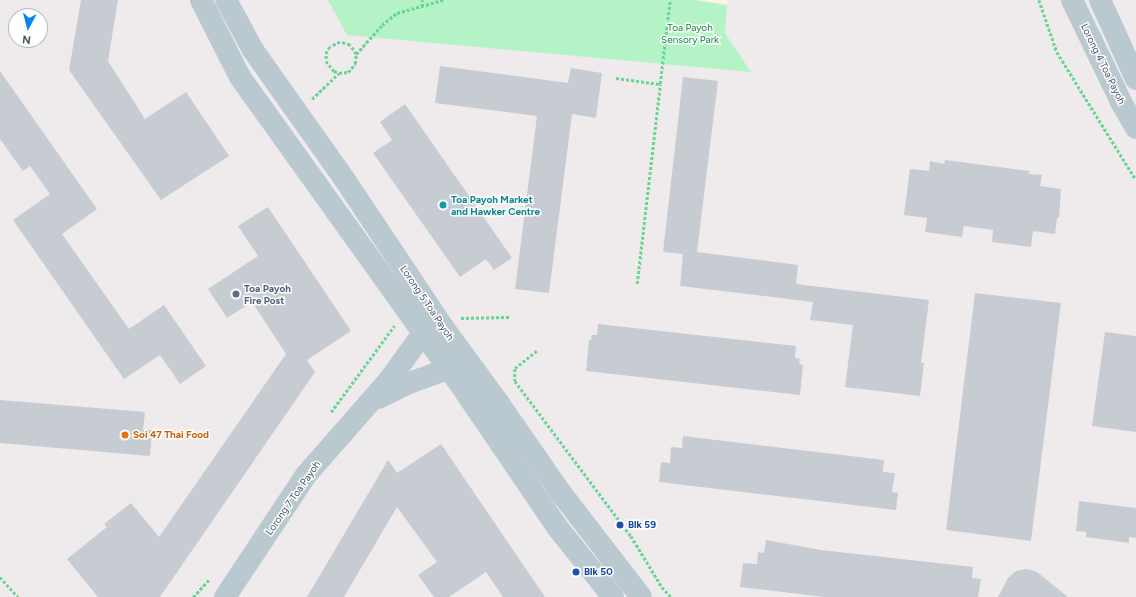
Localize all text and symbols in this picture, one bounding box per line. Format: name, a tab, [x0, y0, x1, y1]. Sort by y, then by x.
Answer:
north arrow	[8, 8, 48, 48]
park label: Toa Payoh Sensory Park	[661, 21, 719, 44]
street label: Lorong 4 Toa Payoh	[1078, 22, 1128, 106]
text: N	[22, 32, 32, 46]
place label: Toa Payoh Market and Hawker Centre	[451, 193, 540, 216]
marker: Toa Payoh Market and Hawker Centre	[438, 200, 448, 210]
street label: Lorong 5 Toa Payoh	[397, 263, 457, 343]
place label: Toa Payoh Fire Post	[244, 282, 291, 306]
marker: Toa Payoh Fire Post	[231, 289, 241, 299]
place label: Soi 47 Thai Food	[133, 429, 209, 441]
marker: Soi 47 Thai Food	[120, 430, 130, 440]
street label: Lorong 7 Toa Payoh	[263, 459, 323, 537]
place label: Blk 59	[628, 519, 656, 531]
marker: Blk 59	[615, 520, 625, 530]
place label: Blk 50	[584, 566, 613, 578]
marker: Blk 50	[571, 567, 581, 577]

